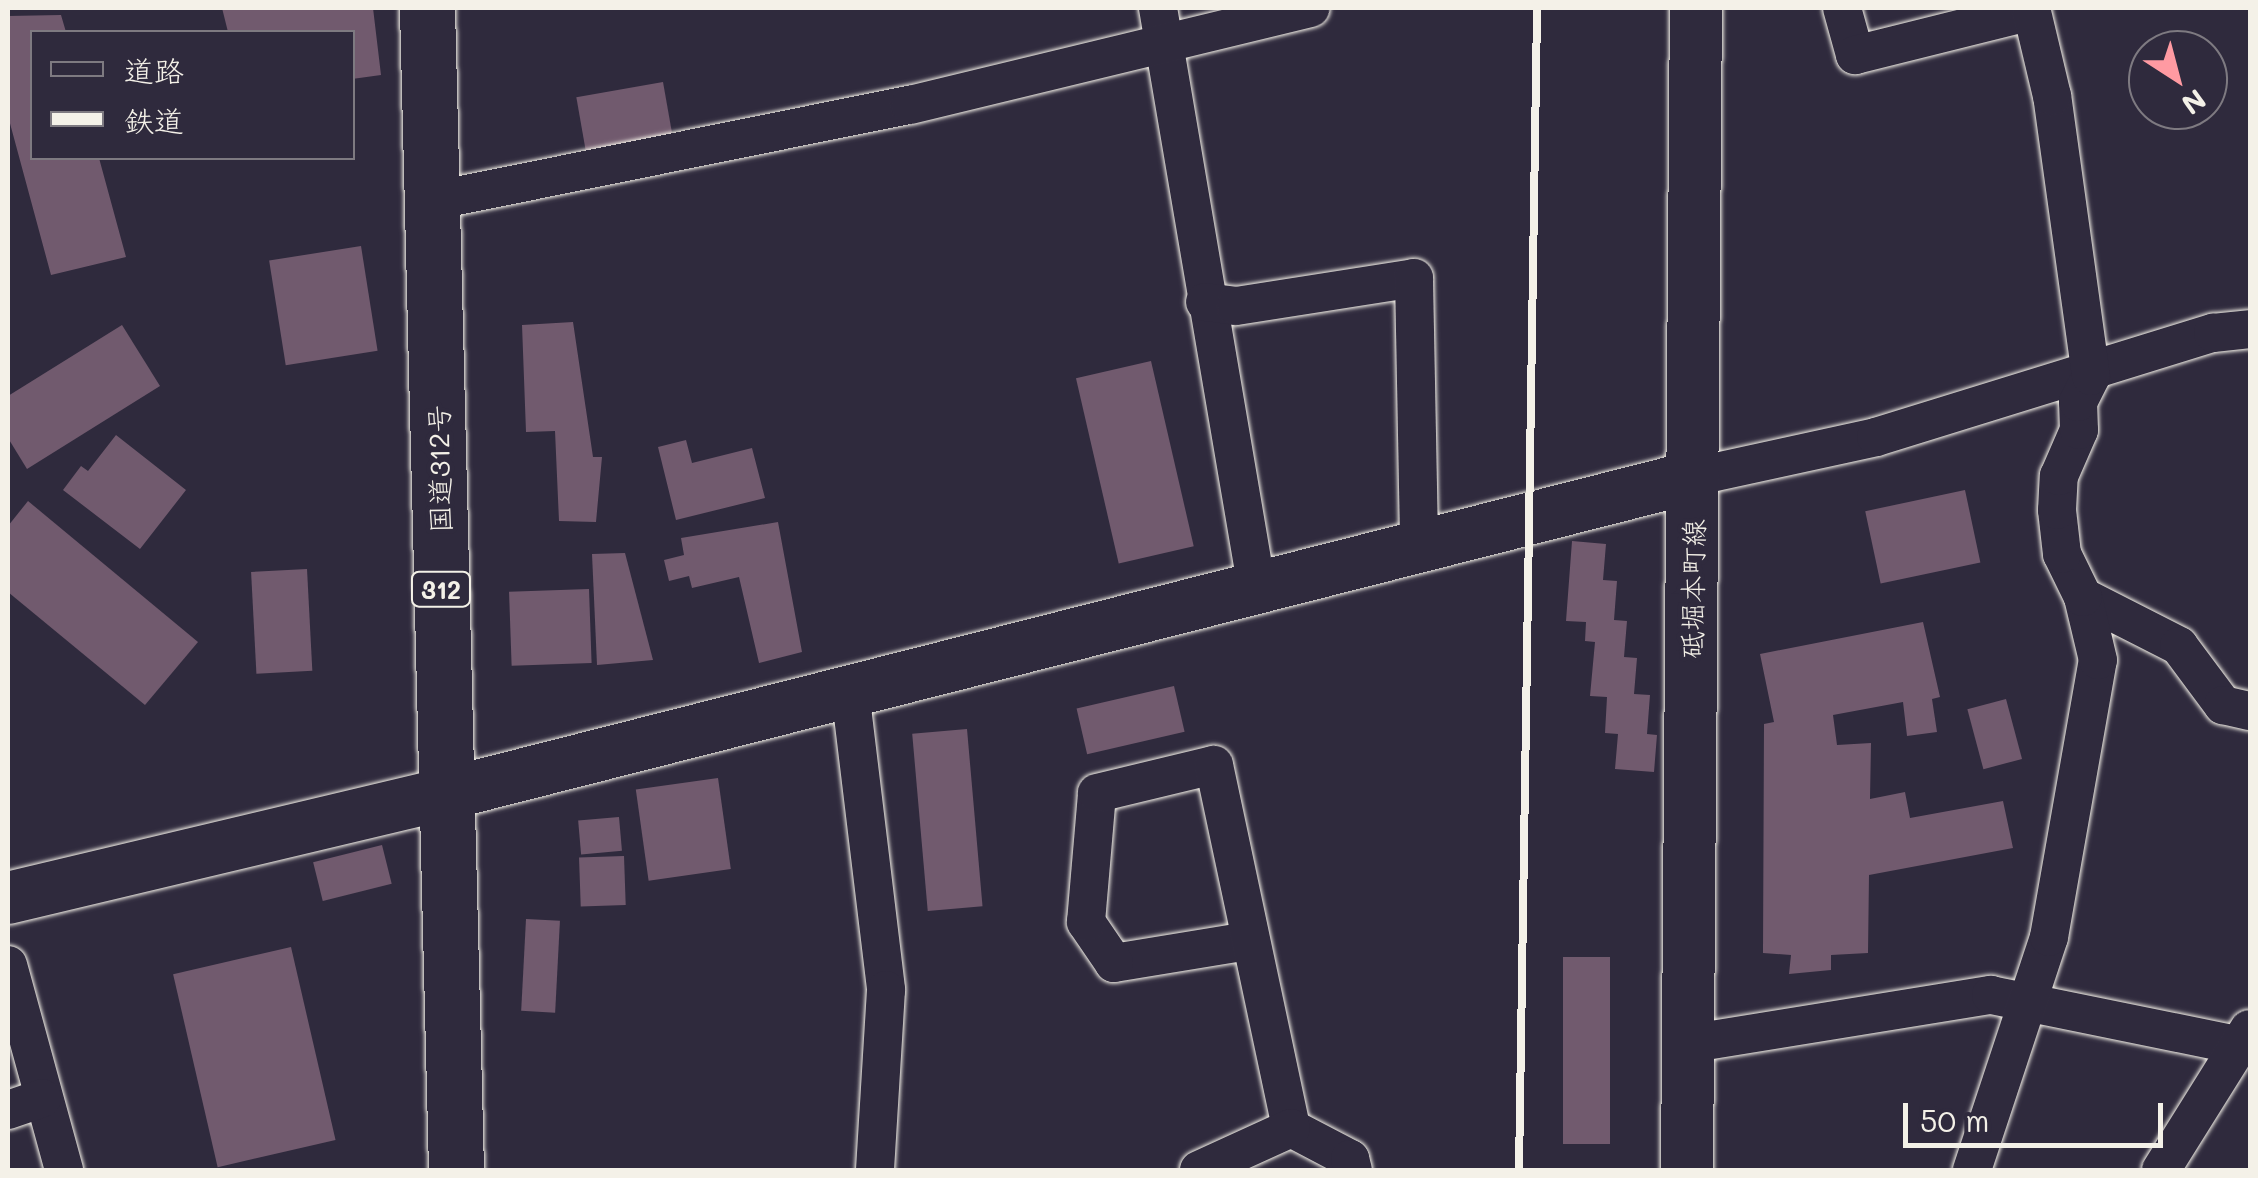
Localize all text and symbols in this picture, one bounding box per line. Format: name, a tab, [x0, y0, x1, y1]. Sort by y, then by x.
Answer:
legend	[30, 30, 355, 160]
north arrow	[2128, 30, 2228, 130]
text: 道路	[124, 50, 184, 90]
text: N	[2175, 82, 2214, 123]
text: 鉄道	[124, 100, 184, 140]
street label: 国道312号	[421, 404, 457, 534]
street label: 砥堀本町線	[1674, 519, 1710, 659]
road number: 312	[408, 569, 474, 609]
scale bar	[1908, 1083, 2168, 1145]
text: 50 m	[1920, 1100, 1990, 1140]

